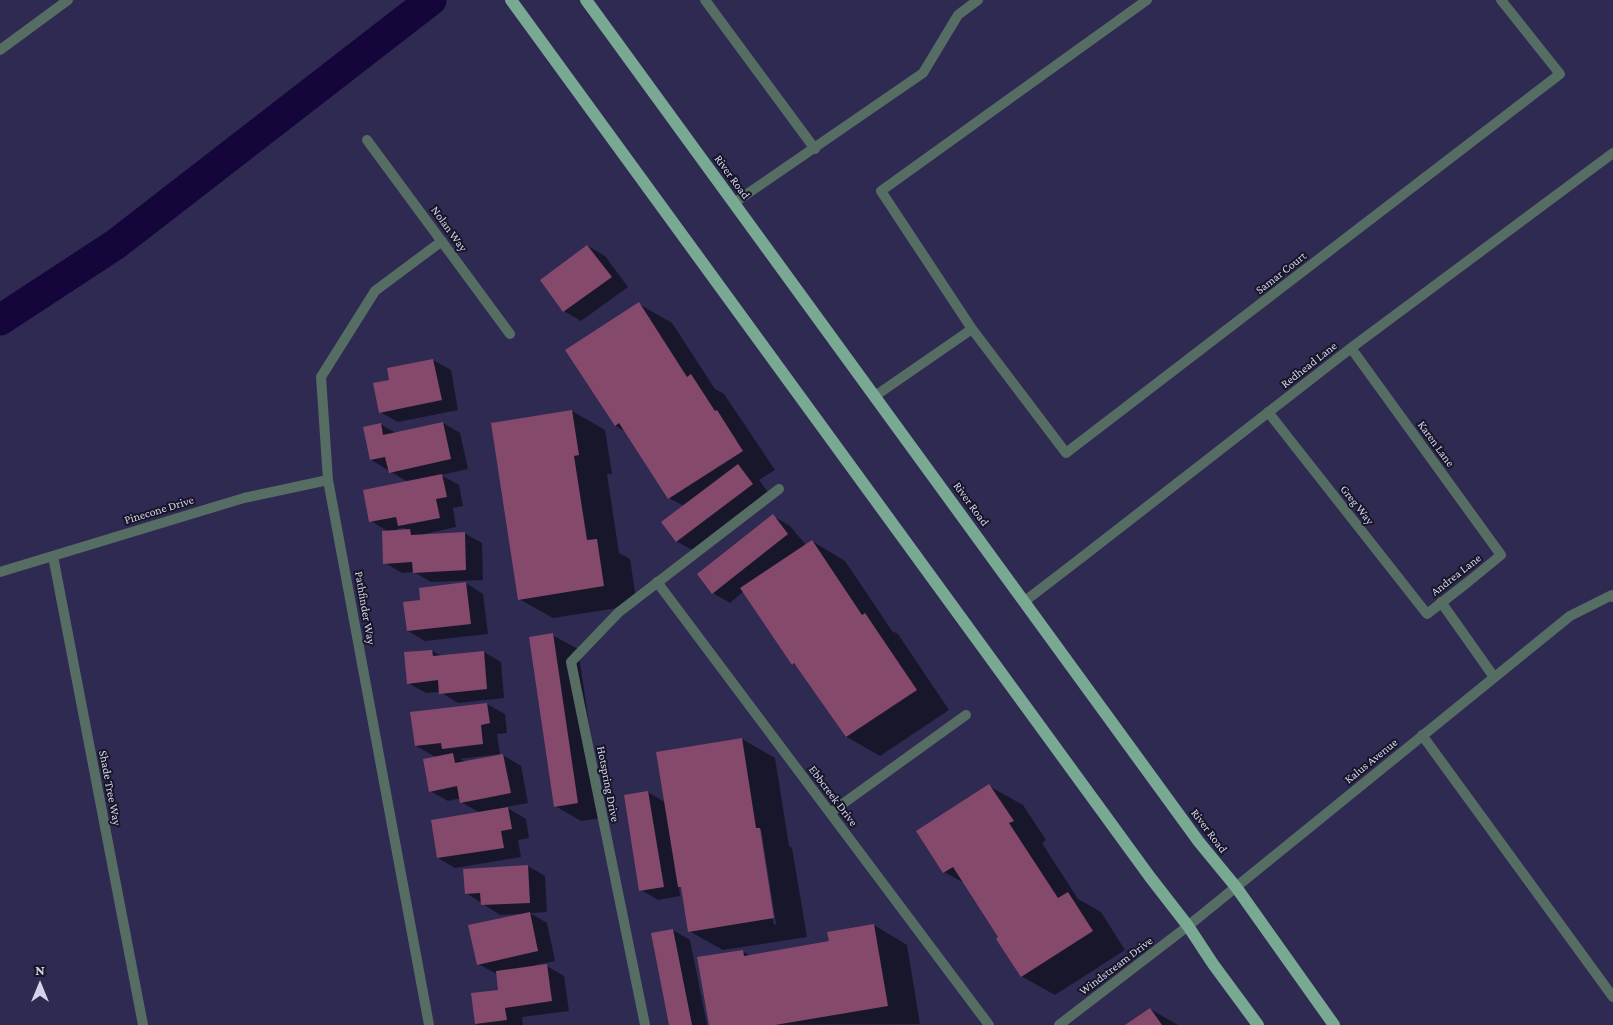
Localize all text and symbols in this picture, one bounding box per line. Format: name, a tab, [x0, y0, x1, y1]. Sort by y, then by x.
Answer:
street label: River Road	[711, 152, 753, 202]
street label: Nolan Way	[428, 203, 470, 255]
street label: Samar Court	[1253, 249, 1309, 297]
street label: Redhead Lane	[1278, 339, 1340, 391]
street label: Karen Lane	[1414, 418, 1458, 470]
street label: River Road	[950, 479, 992, 529]
street label: Greg Way	[1337, 482, 1377, 528]
street label: Pinecone Drive	[123, 493, 195, 527]
street label: Andrea Lane	[1428, 551, 1484, 599]
street label: Pathfinder Way	[351, 570, 379, 646]
street label: Kalus Avenue	[1342, 735, 1400, 787]
street label: Hotspring Drive	[594, 745, 622, 823]
street label: Shade Tree Way	[96, 749, 124, 827]
street label: Ebbcreek Drive	[805, 763, 861, 829]
street label: River Road	[1188, 806, 1230, 856]
street label: Windstream Drive	[1076, 934, 1156, 998]
north arrow	[15, 960, 65, 1010]
text: N	[35, 962, 45, 978]

